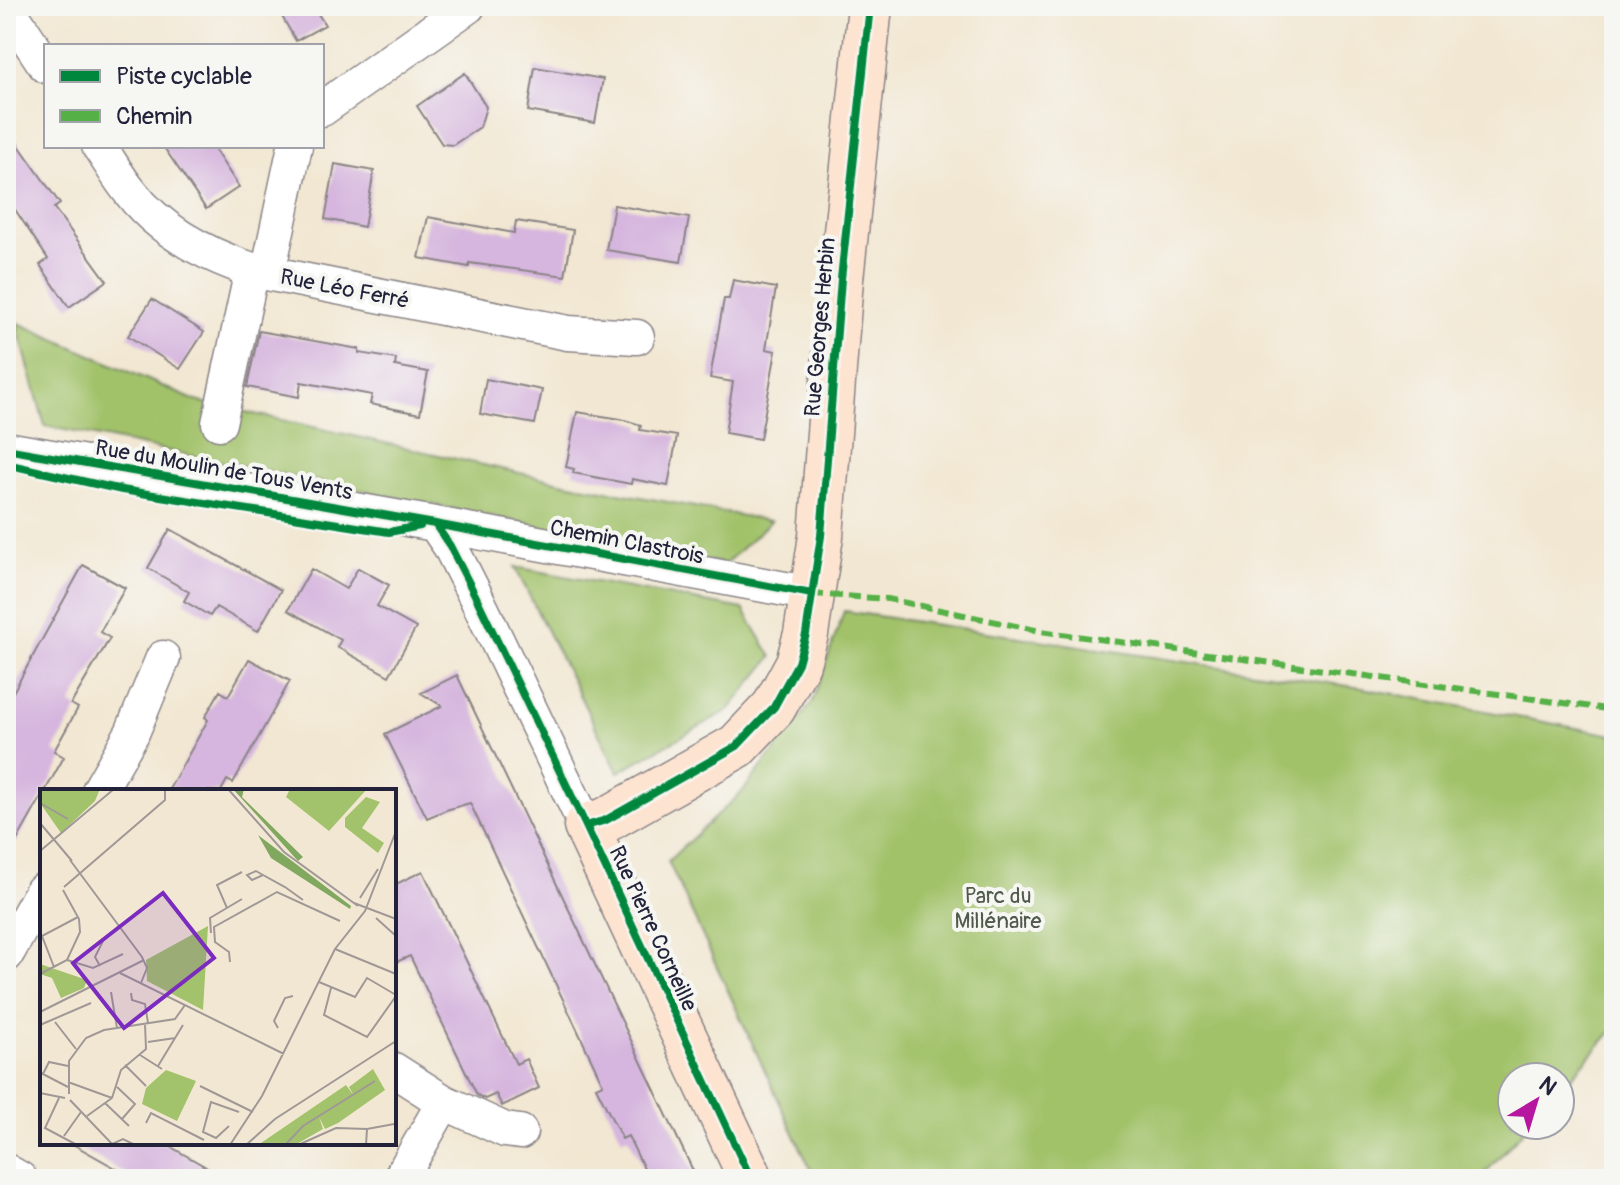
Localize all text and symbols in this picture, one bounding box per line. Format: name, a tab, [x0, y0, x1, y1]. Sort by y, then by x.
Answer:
legend	[44, 44, 324, 148]
text: Piste cyclable	[116, 62, 252, 91]
text: Chemin	[116, 102, 193, 131]
street label: Rue Georges Herbin	[798, 236, 842, 418]
street label: Rue Léo Ferré	[278, 263, 412, 315]
street label: Rue du Moulin de Tous Vents	[93, 434, 355, 506]
street label: Chemin Clastrois	[548, 513, 706, 571]
inset map	[40, 789, 396, 1145]
street label: Rue Pierre Corneille	[603, 841, 704, 1016]
park label: Parc du Millénaire	[955, 882, 1042, 935]
north arrow	[1496, 1061, 1576, 1141]
text: N	[1533, 1070, 1562, 1102]

